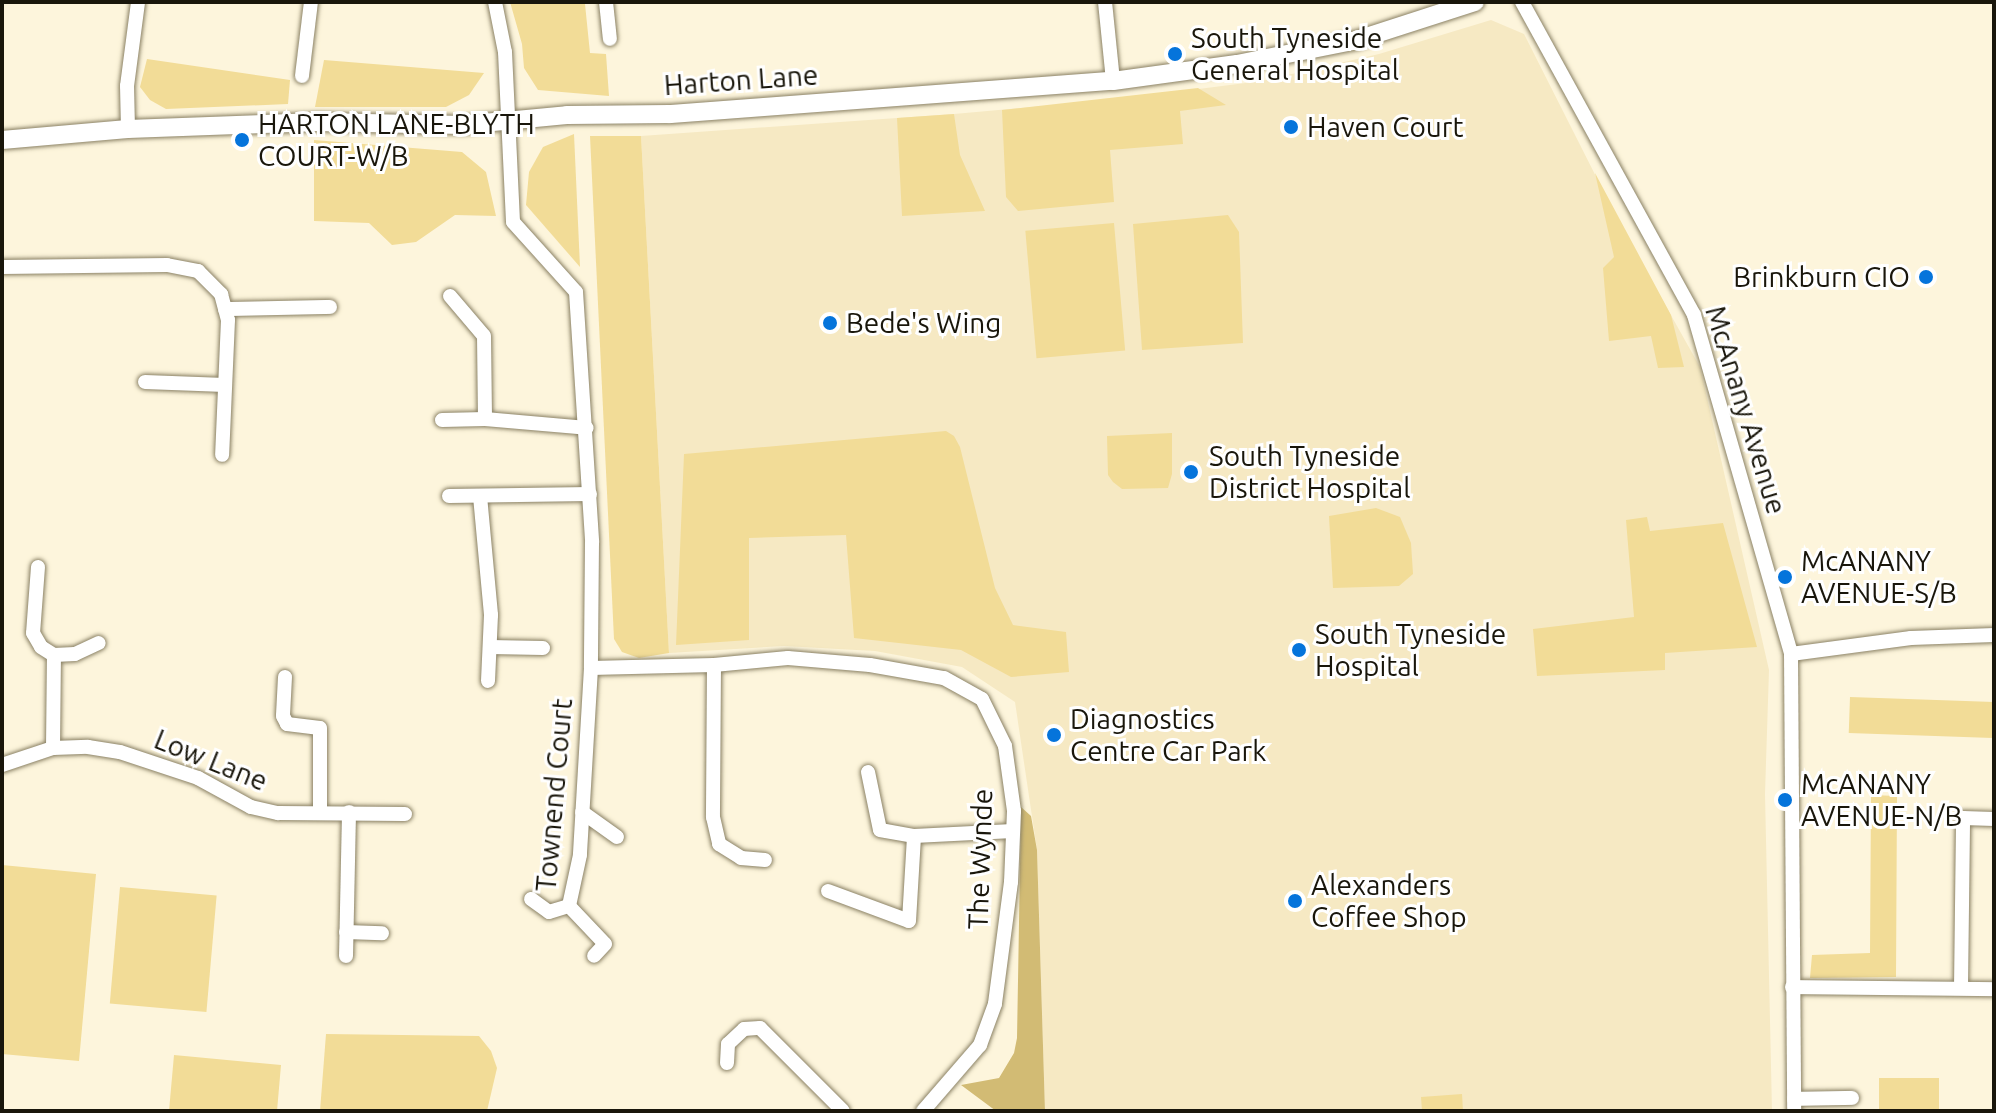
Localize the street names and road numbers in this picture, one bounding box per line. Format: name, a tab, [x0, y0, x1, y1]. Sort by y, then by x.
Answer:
street label: Harton Lane	[663, 58, 819, 102]
street label: McAnany Avenue	[1698, 302, 1794, 518]
street label: Townend Court	[529, 697, 579, 893]
street label: Low Lane	[150, 722, 272, 798]
street label: The Wynde	[961, 788, 999, 930]

